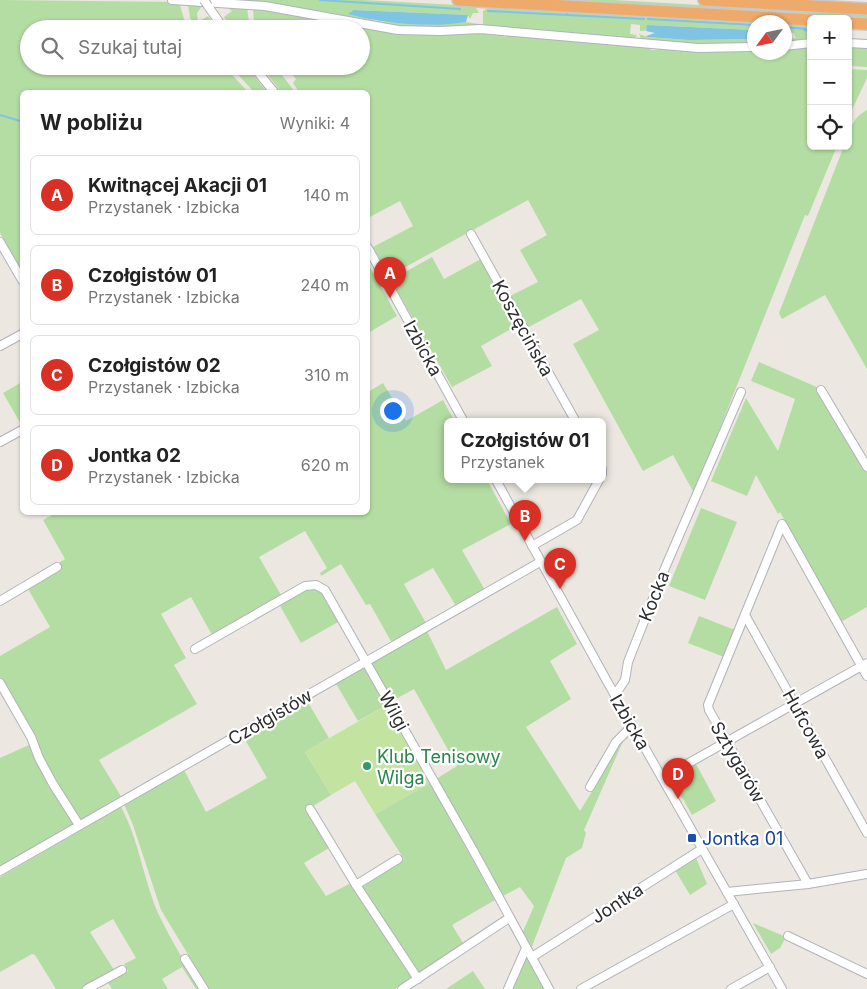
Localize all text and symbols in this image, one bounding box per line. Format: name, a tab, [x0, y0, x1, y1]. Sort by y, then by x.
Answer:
north arrow	[747, 15, 792, 60]
map controls	[807, 15, 852, 150]
button: +	[807, 15, 852, 60]
search box	[20, 20, 370, 75]
icon: search	[38, 34, 66, 62]
text: Szukaj tutaj	[78, 36, 182, 59]
button: −	[807, 60, 852, 105]
button: locate	[807, 105, 852, 150]
text: W pobliżu	[40, 110, 143, 135]
text: Wyniki: 4	[280, 113, 350, 133]
text: Kwitnącej Akacji 01	[88, 174, 267, 197]
text: A	[51, 185, 63, 205]
text: 140 m	[304, 185, 349, 205]
text: Przystanek · Izbicka	[88, 197, 240, 217]
pin: A	[374, 257, 406, 298]
text: Czołgistów 01	[88, 264, 217, 287]
text: B	[52, 275, 62, 295]
text: 240 m	[301, 275, 349, 295]
street label: Koszęcińska	[488, 276, 558, 380]
text: Przystanek · Izbicka	[88, 287, 240, 307]
street label: Izbicka	[399, 316, 447, 380]
text: Czołgistów 02	[88, 354, 221, 377]
text: C	[51, 365, 63, 385]
text: 310 m	[304, 365, 349, 385]
text: Przystanek · Izbicka	[88, 377, 240, 397]
your location	[380, 398, 406, 424]
popup	[444, 418, 606, 483]
text: Czołgistów 01	[461, 429, 589, 452]
text: Jontka 02	[88, 444, 181, 467]
text: Przystanek	[461, 452, 545, 472]
text: D	[51, 455, 63, 475]
text: 620 m	[301, 455, 349, 475]
text: Przystanek · Izbicka	[88, 467, 240, 487]
pin: B	[509, 500, 541, 541]
pin: C	[544, 548, 576, 589]
street label: Kocka	[634, 568, 674, 624]
street label: Czołgistów	[224, 684, 316, 750]
street label: Hufcowa	[778, 686, 834, 762]
street label: Wilgi	[375, 688, 413, 734]
street label: Izbicka	[606, 691, 654, 753]
street label: Sztygarów	[706, 718, 770, 807]
place label: Klub Tenisowy Wilga	[377, 746, 501, 788]
pin: D	[662, 758, 694, 799]
marker: Klub Tenisowy Wilga	[361, 760, 373, 772]
place label: Jontka 01	[702, 828, 783, 849]
marker: Jontka 01	[686, 832, 698, 844]
street label: Jontka	[587, 879, 647, 927]

